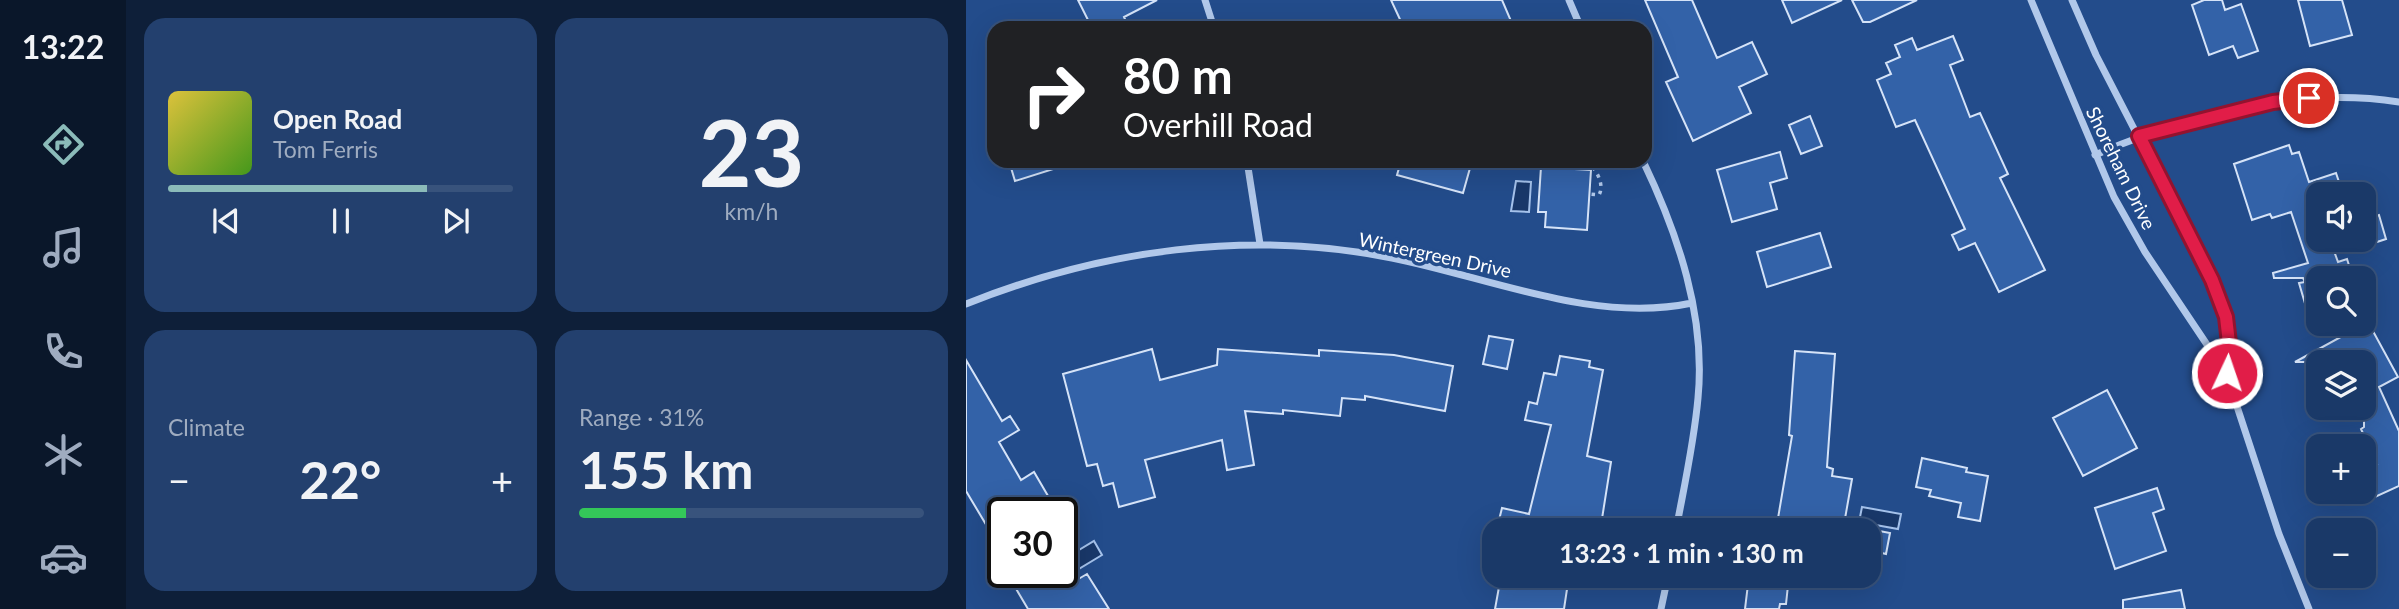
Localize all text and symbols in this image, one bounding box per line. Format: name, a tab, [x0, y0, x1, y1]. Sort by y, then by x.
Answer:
text: 13:22	[22, 27, 104, 66]
text: 80 m	[1123, 46, 1233, 104]
icon: right	[1008, 49, 1099, 140]
pin	[2279, 68, 2339, 128]
icon: arrive	[2290, 79, 2328, 117]
text: 23	[699, 97, 804, 206]
text: Open Road	[273, 103, 402, 135]
street label: Shoreham Drive	[2082, 103, 2161, 233]
text: Overhill Road	[1123, 105, 1313, 144]
icon: directions	[39, 120, 88, 169]
text: Tom Ferris	[273, 135, 378, 163]
map controls	[2306, 182, 2376, 588]
button: sound	[2306, 182, 2376, 252]
text: km/h	[725, 197, 778, 225]
icon: previous	[207, 202, 245, 240]
icon: pause	[322, 202, 360, 240]
icon: next	[437, 202, 475, 240]
icon: music	[39, 223, 88, 272]
street label: Wintergreen Drive	[1357, 227, 1513, 282]
button: search	[2306, 266, 2376, 336]
icon: phone	[39, 327, 88, 376]
position arrow	[2190, 336, 2264, 410]
button: layers	[2306, 350, 2376, 420]
text: Range · 31%	[579, 403, 704, 431]
text: Climate	[168, 413, 245, 441]
icon: climate	[39, 430, 88, 479]
button: +	[2306, 434, 2376, 504]
text: 155 km	[579, 438, 753, 500]
text: 22°	[300, 448, 381, 510]
text: −	[168, 457, 190, 503]
text: +	[491, 457, 513, 503]
speed limit sign: 30	[987, 497, 1078, 588]
button: −	[2306, 518, 2376, 588]
icon: car	[39, 533, 88, 582]
text: 13:23 · 1 min · 130 m	[1559, 537, 1804, 569]

